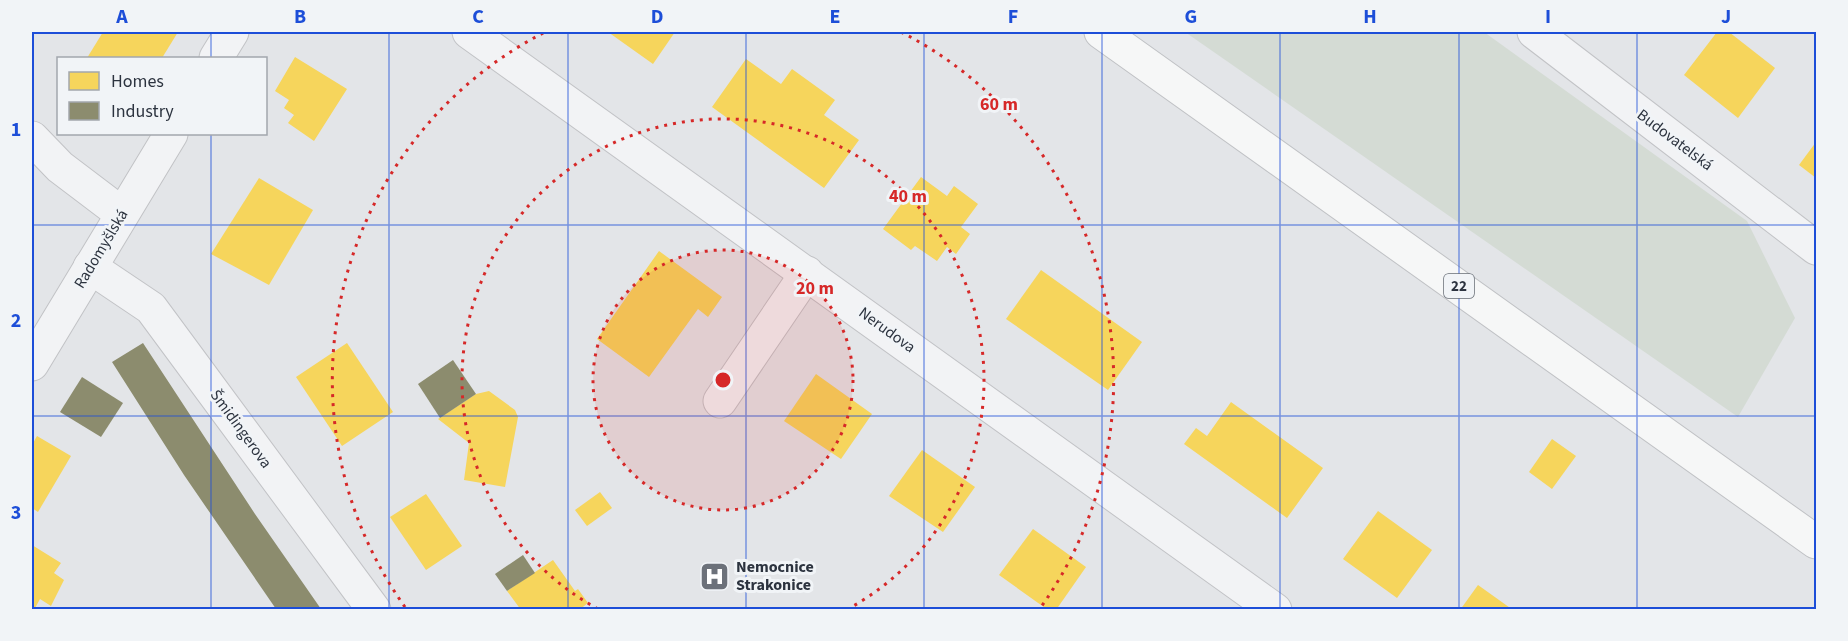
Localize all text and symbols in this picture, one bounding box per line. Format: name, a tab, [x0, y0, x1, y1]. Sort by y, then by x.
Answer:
text: A	[115, 3, 128, 31]
text: B	[294, 3, 306, 31]
text: C	[472, 3, 484, 31]
text: D	[651, 3, 663, 31]
text: E	[830, 3, 840, 31]
text: F	[1008, 3, 1018, 31]
text: G	[1185, 3, 1197, 31]
text: H	[1363, 3, 1377, 31]
text: I	[1545, 3, 1551, 31]
text: J	[1721, 3, 1731, 31]
legend	[57, 57, 267, 135]
text: Homes	[111, 69, 164, 94]
text: 60 m	[980, 92, 1018, 117]
text: Industry	[111, 99, 174, 124]
street label: Budovatelská	[1632, 104, 1718, 176]
text: 1	[11, 116, 21, 144]
text: 40 m	[889, 184, 927, 209]
street label: Radomyšlská	[69, 205, 133, 293]
road number: 22	[1444, 274, 1474, 298]
text: 20 m	[796, 276, 834, 301]
street label: Nerudova	[854, 302, 920, 358]
text: 2	[11, 307, 21, 335]
centre of rings	[713, 370, 733, 390]
street label: Šmidingerova	[205, 385, 277, 473]
text: 3	[11, 499, 21, 527]
place label: Nemocnice Strakonice	[736, 556, 814, 596]
hospital icon: Nemocnice Strakonice	[699, 560, 731, 592]

